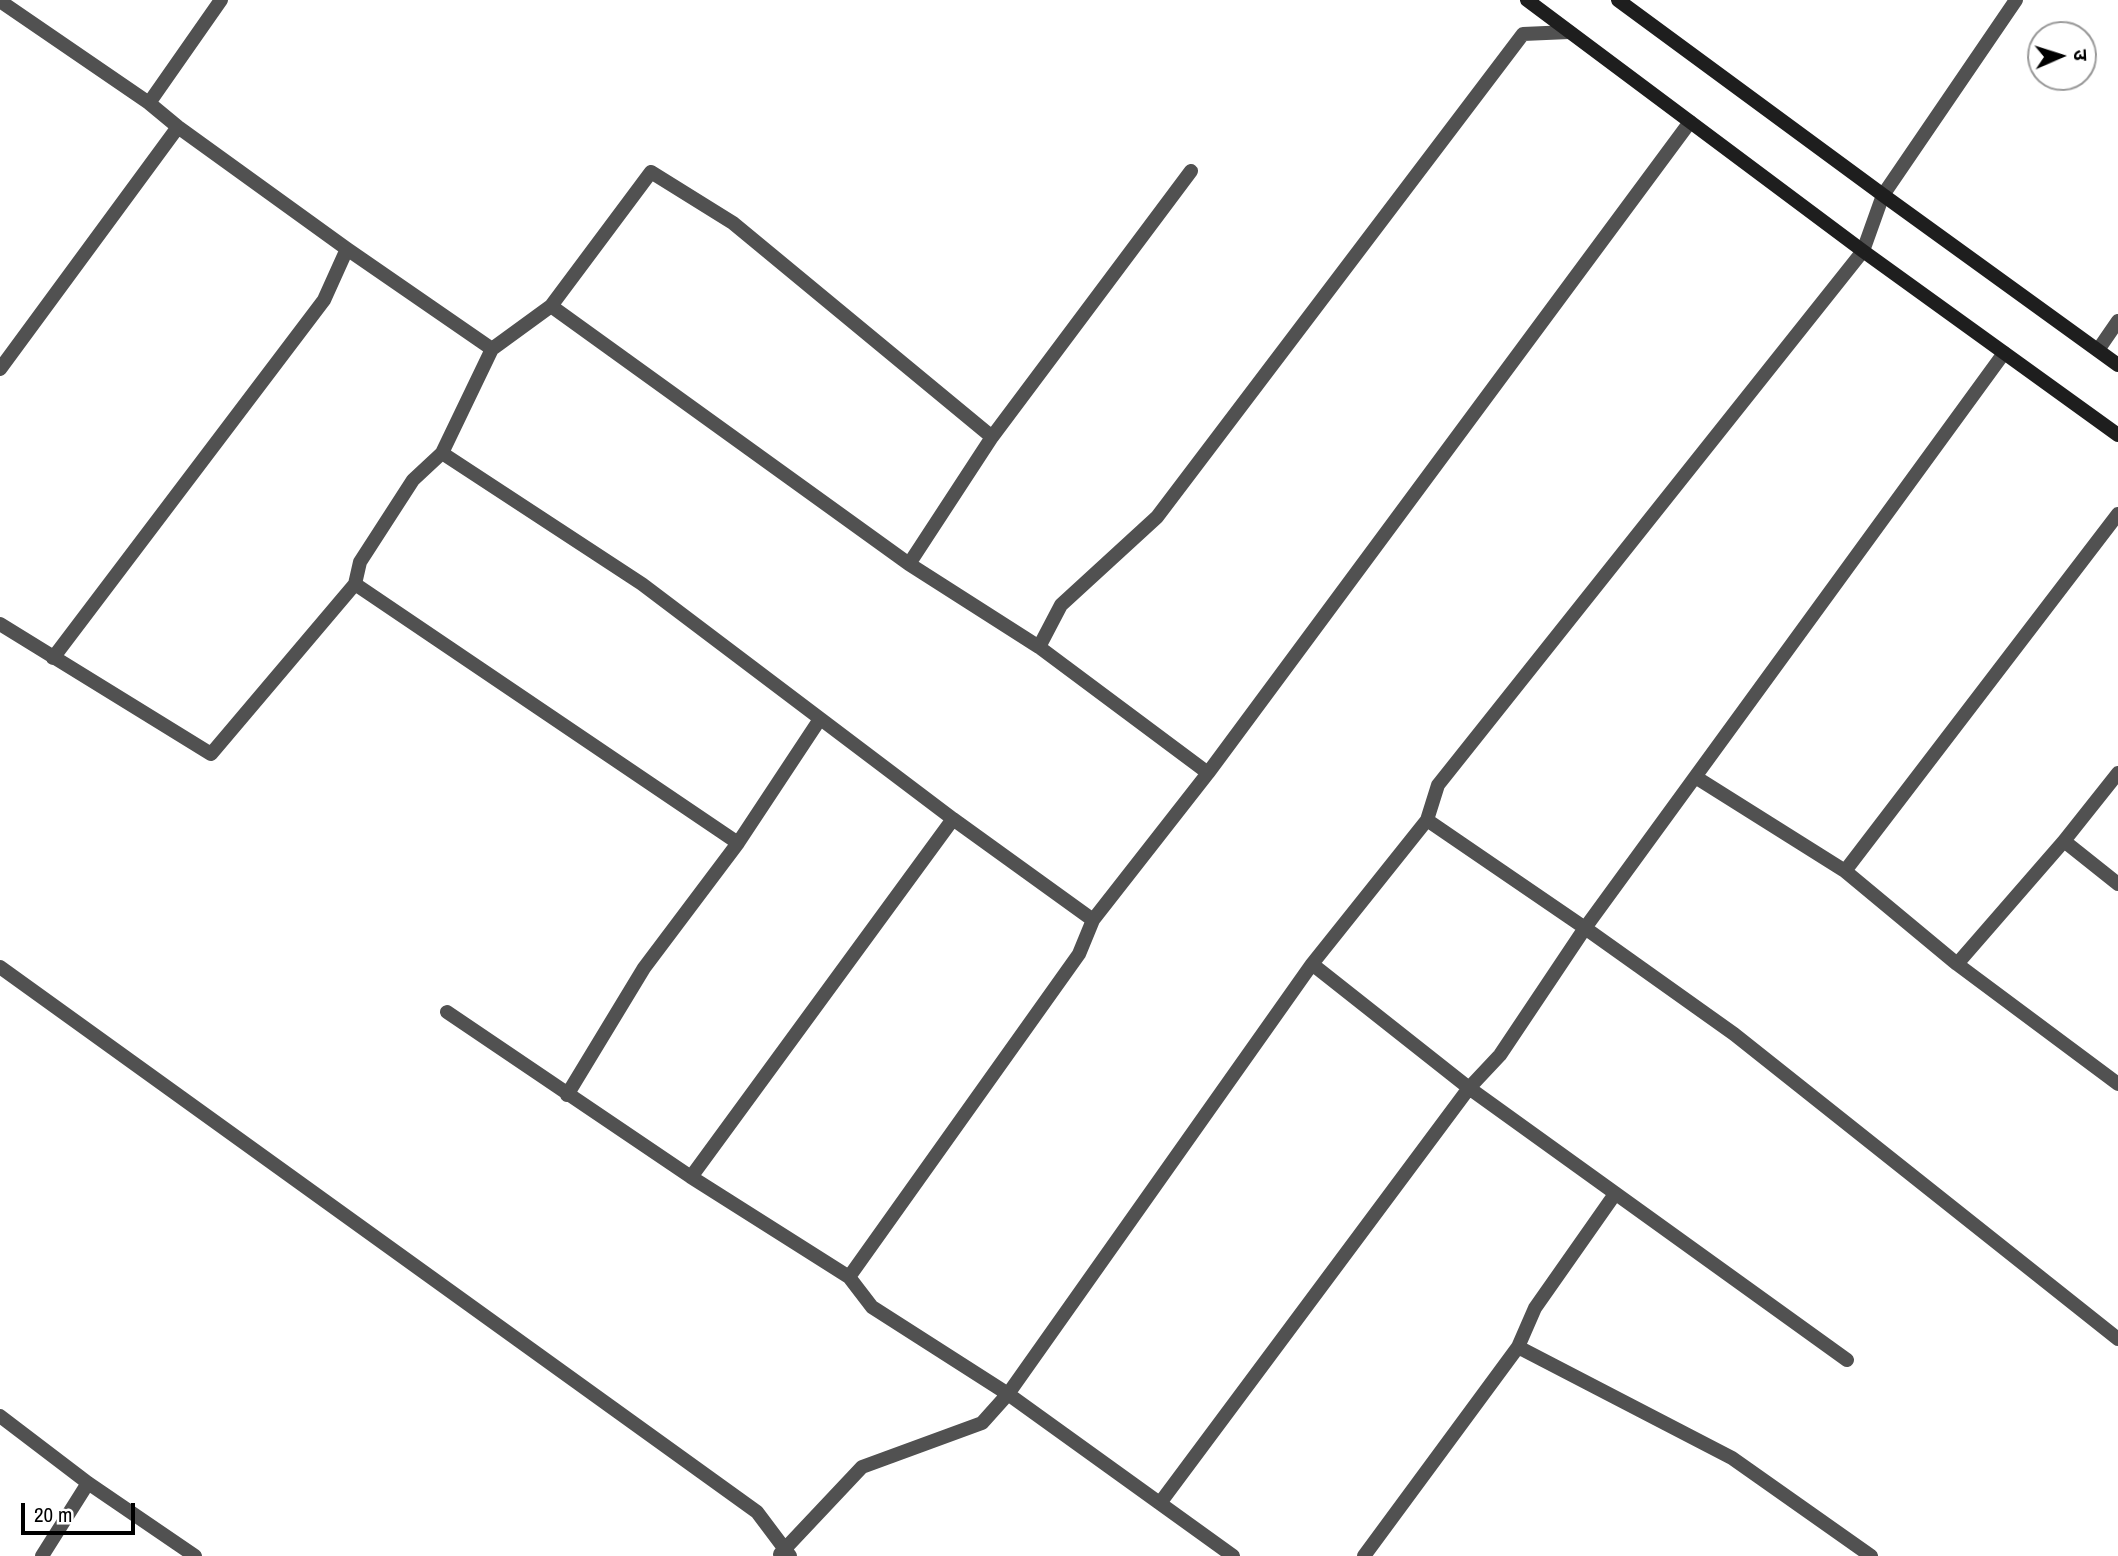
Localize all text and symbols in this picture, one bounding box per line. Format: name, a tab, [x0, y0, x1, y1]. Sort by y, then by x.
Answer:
north arrow	[2027, 21, 2097, 91]
text: उ	[2068, 49, 2094, 61]
scale bar	[24, 1490, 138, 1534]
text: 20 m	[34, 1500, 72, 1529]

